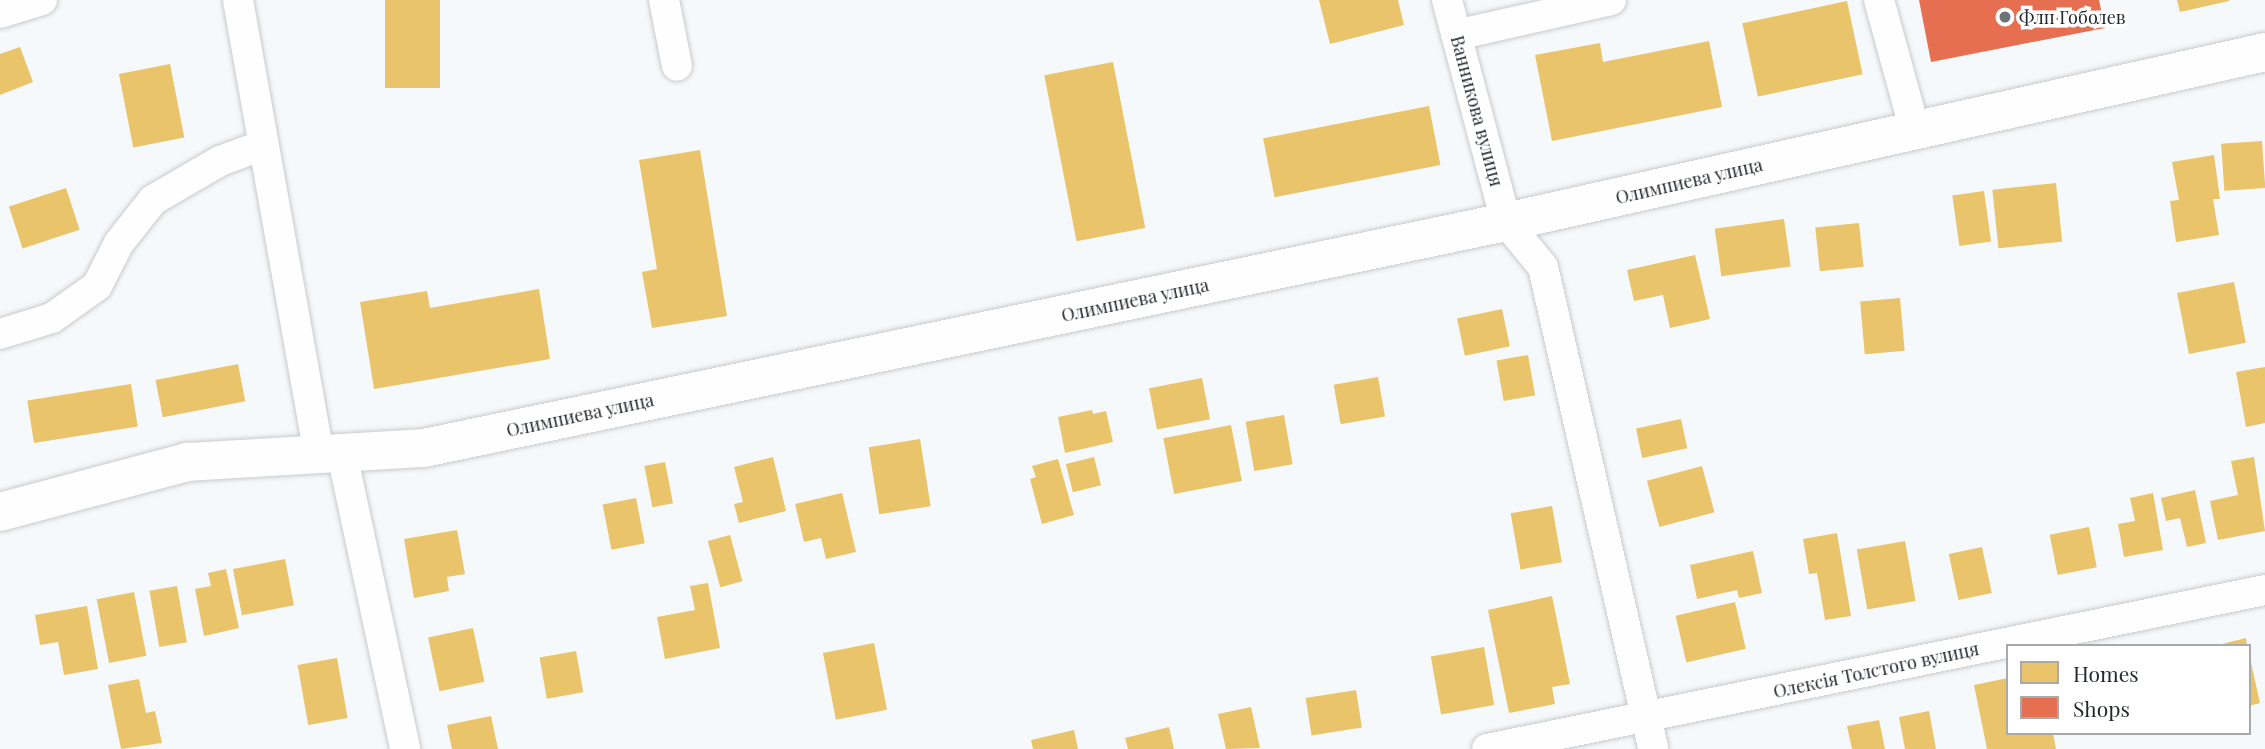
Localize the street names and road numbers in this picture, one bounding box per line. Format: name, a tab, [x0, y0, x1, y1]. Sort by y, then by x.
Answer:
street label: Ванникова вулиця	[1446, 33, 1508, 189]
street label: Олимпиева улица	[1613, 154, 1765, 208]
street label: Олимпиева улица	[1059, 274, 1211, 326]
street label: Олимпиева улица	[504, 389, 656, 441]
street label: Олексія Толстого вулиця	[1771, 638, 1981, 702]

